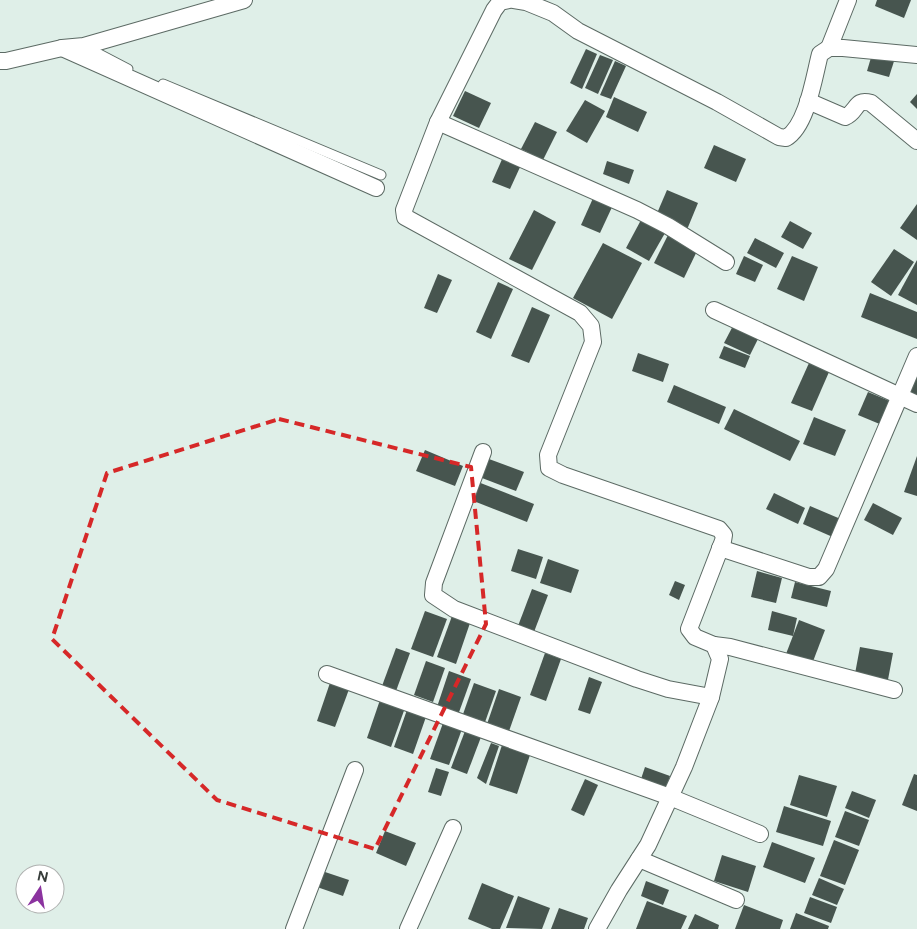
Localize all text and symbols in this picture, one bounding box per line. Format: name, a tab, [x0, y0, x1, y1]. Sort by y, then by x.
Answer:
north arrow	[15, 864, 65, 914]
text: N	[36, 867, 50, 886]

